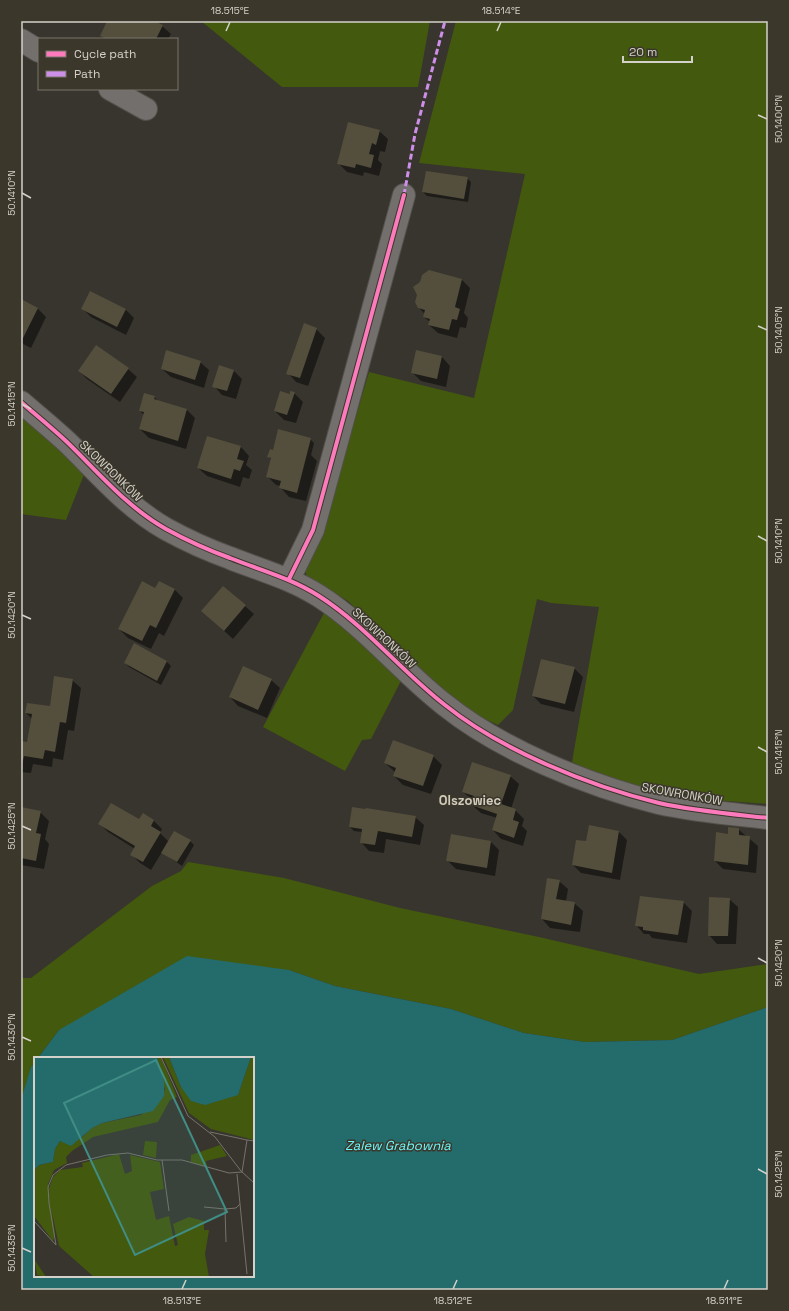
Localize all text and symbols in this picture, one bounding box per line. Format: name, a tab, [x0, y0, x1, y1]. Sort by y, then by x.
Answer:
text: 18.515°E	[211, 4, 250, 17]
text: 18.514°E	[482, 4, 521, 17]
legend	[38, 38, 178, 90]
scale bar	[623, 38, 692, 64]
text: 20 m	[629, 44, 657, 60]
text: Cycle path	[74, 46, 136, 62]
text: Path	[74, 66, 100, 82]
text: 50.1400°N	[772, 95, 785, 143]
text: 50.1410°N	[5, 170, 18, 216]
text: 50.1405°N	[772, 306, 785, 354]
text: 50.1415°N	[5, 381, 18, 427]
street label: SKOWRONKÓW	[76, 437, 146, 505]
text: 50.1410°N	[772, 518, 785, 564]
text: 50.1420°N	[5, 591, 18, 639]
street label: SKOWRONKÓW	[349, 604, 420, 672]
text: 50.1415°N	[772, 729, 785, 775]
street label: SKOWRONKÓW	[640, 779, 724, 809]
district label: Olszowiec	[439, 792, 502, 809]
text: 50.1425°N	[5, 802, 18, 850]
text: 50.1420°N	[772, 939, 785, 987]
text: 50.1430°N	[5, 1013, 18, 1061]
inset map	[34, 1057, 254, 1277]
water label: Zalew Grabownia	[345, 1137, 451, 1154]
text: 50.1425°N	[772, 1150, 785, 1198]
text: 50.1435°N	[5, 1224, 18, 1272]
text: 18.513°E	[163, 1294, 202, 1307]
text: 18.512°E	[434, 1294, 473, 1307]
text: 18.511°E	[706, 1294, 743, 1307]

